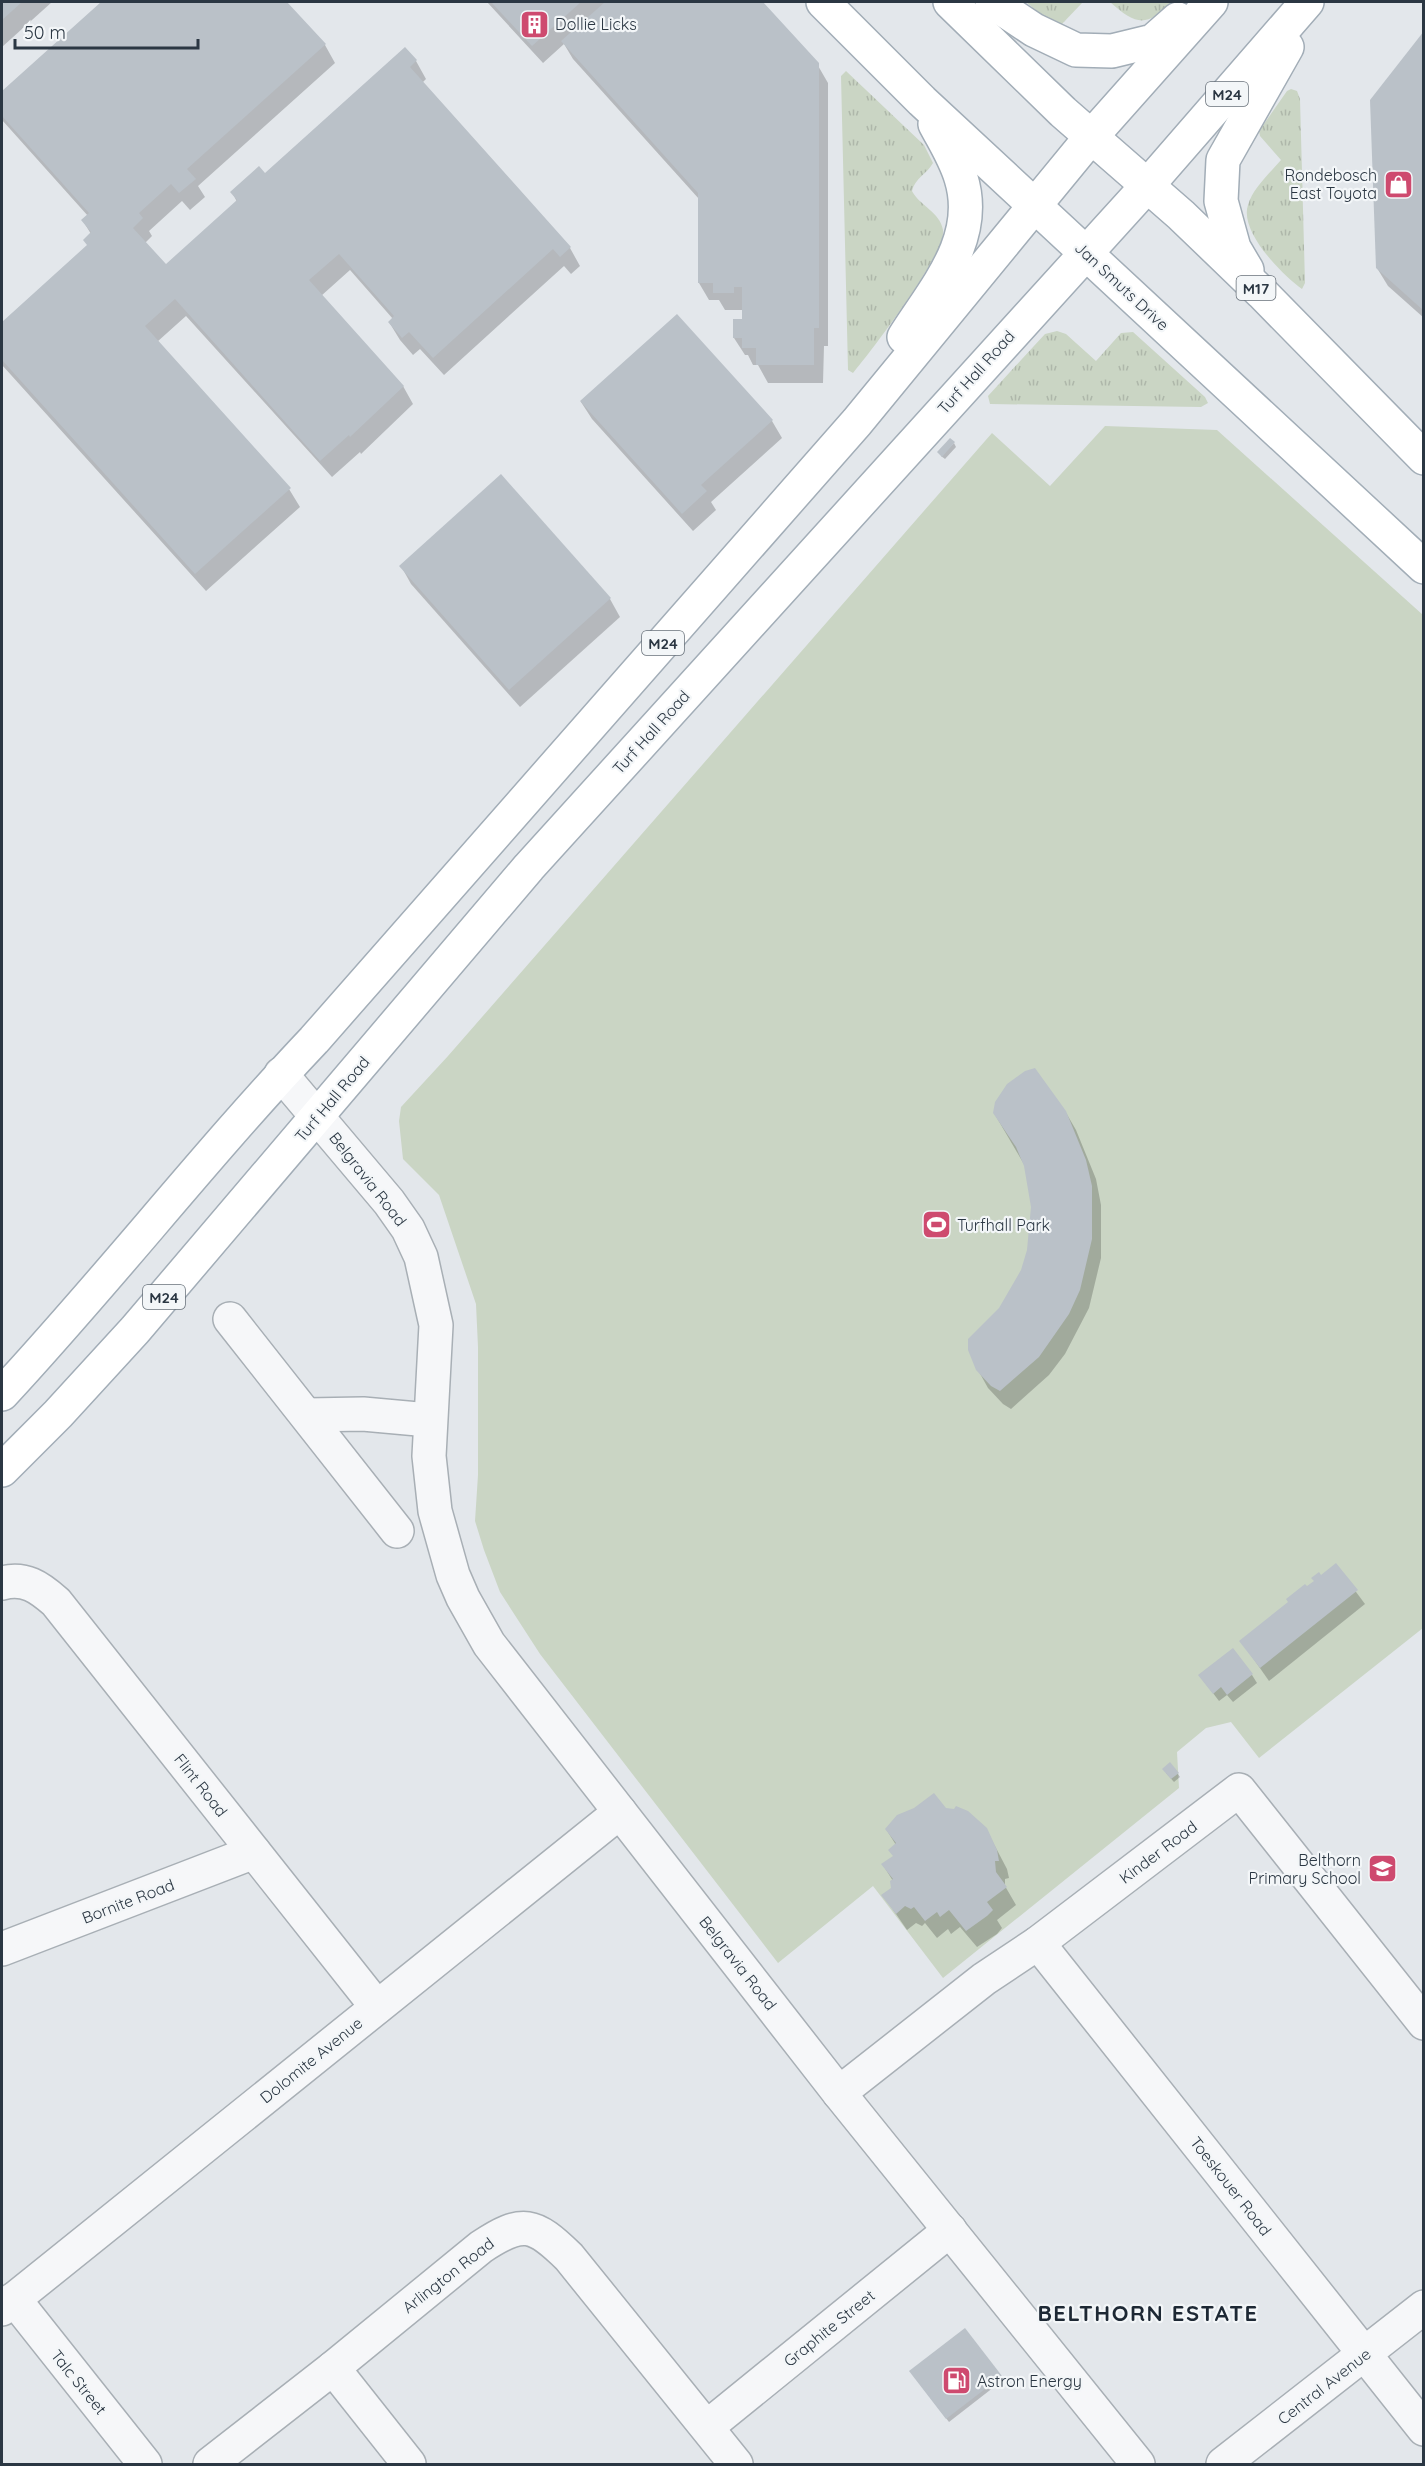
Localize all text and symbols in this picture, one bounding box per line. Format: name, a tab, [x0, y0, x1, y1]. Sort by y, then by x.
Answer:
building icon: Dollie Licks	[518, 8, 550, 40]
scale bar	[15, 12, 198, 50]
place label: Dollie Licks	[555, 14, 637, 34]
text: 50 m	[24, 21, 66, 44]
road number: M24	[1206, 82, 1248, 106]
place label: Rondebosch East Toyota	[1284, 165, 1377, 203]
shop icon: Rondebosch East Toyota	[1382, 168, 1414, 200]
street label: Jan Smuts Drive	[1071, 237, 1173, 335]
road number: M17	[1236, 276, 1276, 300]
street label: Turf Hall Road	[933, 326, 1019, 418]
road number: M24	[642, 631, 684, 655]
street label: Turf Hall Road	[608, 686, 694, 778]
street label: Turf Hall Road	[290, 1052, 374, 1146]
street label: Belgravia Road	[325, 1128, 411, 1230]
sports icon: Turfhall Park	[920, 1209, 952, 1241]
place label: Turfhall Park	[957, 1215, 1050, 1235]
road number: M24	[143, 1285, 185, 1309]
street label: Flint Road	[170, 1749, 232, 1821]
street label: Kinder Road	[1115, 1816, 1201, 1888]
place label: Belthorn Primary School	[1249, 1850, 1361, 1888]
school or university icon: Belthorn Primary School	[1366, 1853, 1398, 1885]
street label: Bornite Road	[79, 1874, 177, 1928]
street label: Belgravia Road	[695, 1912, 781, 2014]
street label: Dolomite Avenue	[256, 2013, 366, 2107]
street label: Toeskouer Road	[1186, 2132, 1276, 2240]
street label: Arlington Road	[398, 2233, 498, 2317]
street label: Graphite Street	[779, 2285, 879, 2371]
district label: BELTHORN ESTATE	[1037, 2299, 1259, 2327]
street label: Central Avenue	[1273, 2343, 1375, 2429]
street label: Talc Street	[47, 2346, 111, 2418]
fuel station icon: Astron Energy	[940, 2365, 972, 2397]
place label: Astron Energy	[977, 2371, 1082, 2391]

